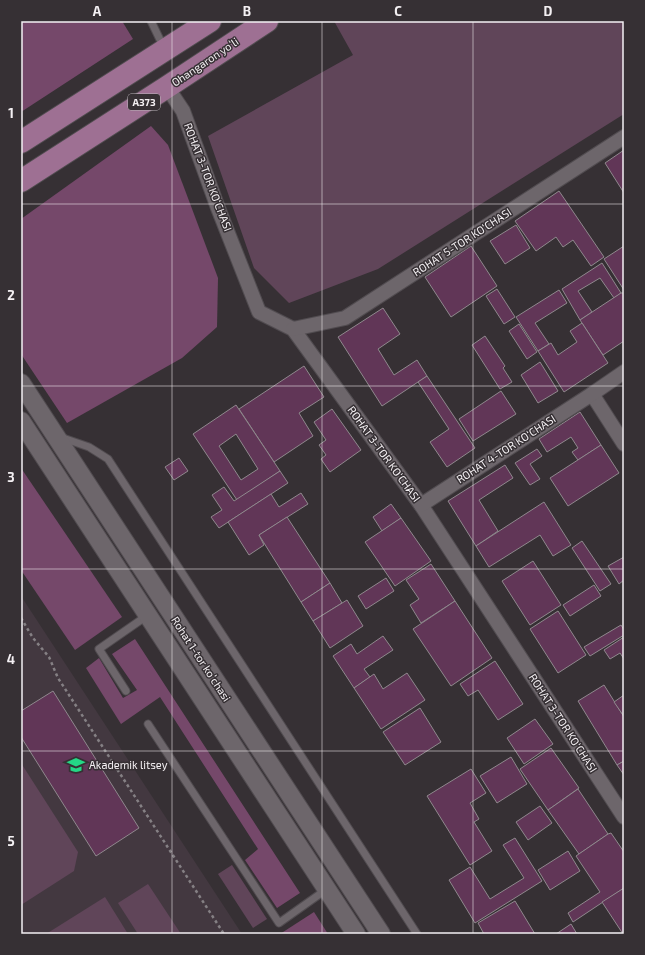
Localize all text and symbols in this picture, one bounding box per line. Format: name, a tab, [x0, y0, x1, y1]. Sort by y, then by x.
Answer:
text: A	[93, 3, 102, 19]
text: B	[243, 3, 251, 19]
text: C	[394, 3, 402, 19]
text: D	[544, 3, 553, 19]
street label: Ohangaron yoʻli	[169, 34, 241, 89]
road number: A373	[128, 94, 160, 110]
text: 1	[8, 105, 14, 121]
street label: ROHAT 3-TOR KO‘CHASI	[182, 121, 235, 233]
street label: ROHAT 5-TOR KO‘CHASI	[410, 205, 513, 278]
text: 2	[7, 287, 15, 303]
street label: ROHAT 3-TOR KO‘CHASI	[345, 403, 423, 504]
street label: ROHAT 4-TOR KO‘CHASI	[454, 412, 558, 486]
text: 3	[7, 469, 15, 485]
street label: Rohat 1-tor koʻchasi	[169, 614, 234, 704]
text: 4	[7, 651, 15, 667]
street label: ROHAT 3-TOR KO‘CHASI	[527, 671, 600, 775]
school or university icon: Akademik litsey	[66, 755, 86, 775]
place label: Akademik litsey	[89, 758, 168, 771]
text: 5	[7, 833, 15, 849]

